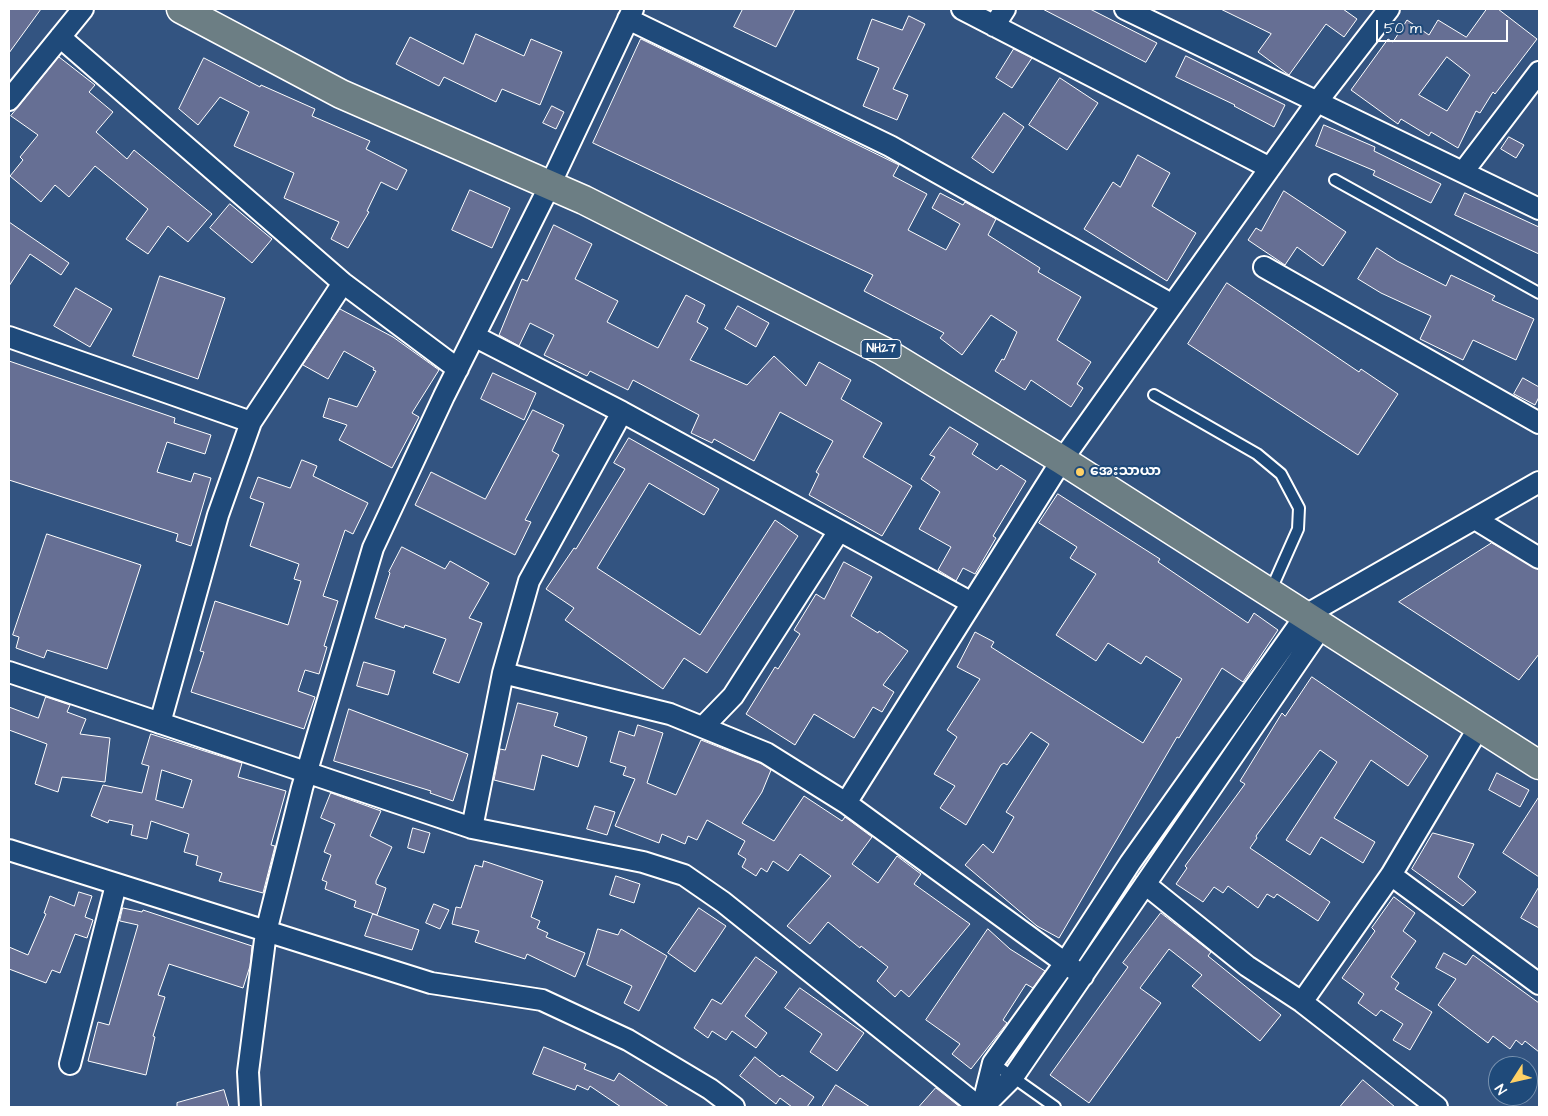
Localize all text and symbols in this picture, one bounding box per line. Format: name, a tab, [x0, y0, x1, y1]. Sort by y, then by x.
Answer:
scale bar	[1378, 10, 1510, 42]
text: 50 m	[1384, 18, 1422, 39]
road number: NH27	[861, 339, 901, 358]
place label: အေးသာယာ	[1090, 464, 1161, 480]
marker: အေးသာယာ	[1074, 466, 1086, 478]
north arrow	[1488, 1056, 1538, 1106]
text: N	[1491, 1080, 1512, 1098]

